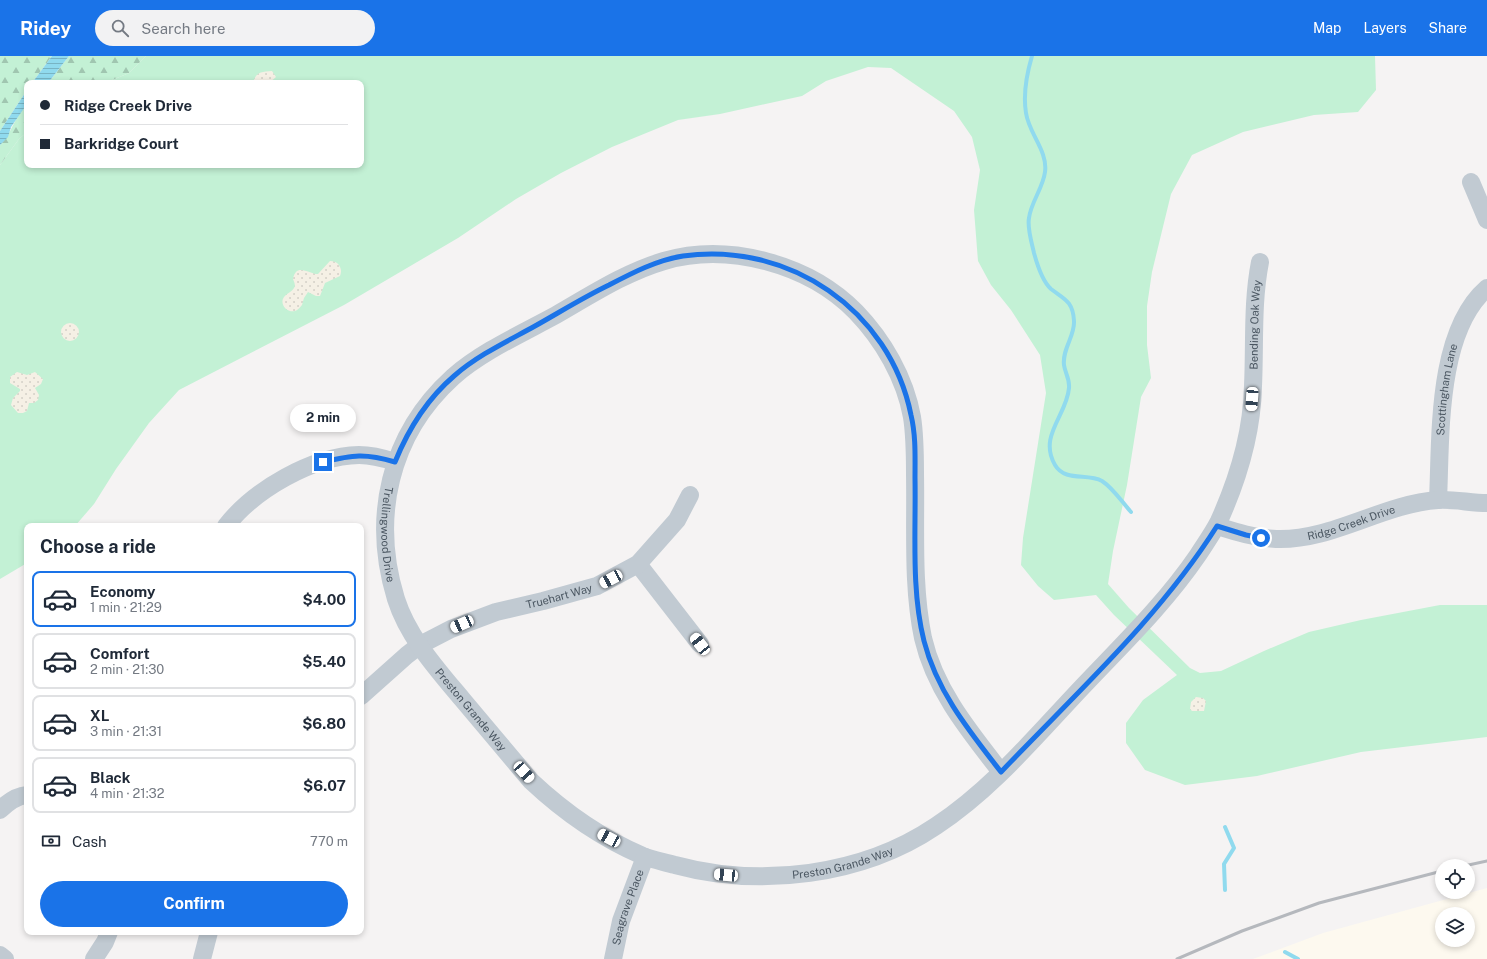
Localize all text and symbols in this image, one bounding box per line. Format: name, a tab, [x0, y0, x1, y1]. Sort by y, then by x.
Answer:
search box	[95, 10, 375, 46]
text: Ridey	[20, 17, 71, 39]
icon: search	[109, 17, 131, 39]
text: Search here	[141, 20, 225, 37]
text: Map	[1313, 20, 1341, 36]
text: Layers	[1363, 20, 1407, 36]
text: Share	[1429, 20, 1467, 36]
text: Ridge Creek Drive	[64, 97, 192, 114]
text: Barkridge Court	[64, 135, 179, 152]
street label: Bending Oak Way	[1248, 279, 1263, 370]
street label: Scottingham Lane	[1434, 342, 1459, 436]
car	[1245, 387, 1259, 411]
callout: 2 min	[290, 404, 356, 432]
text: 2 min	[306, 410, 340, 425]
route end	[314, 453, 332, 471]
street label: Trellingwood Drive	[379, 486, 397, 583]
street label: Ridge Creek Drive	[1306, 503, 1397, 542]
route start	[1252, 529, 1270, 547]
text: Choose a ride	[40, 536, 156, 557]
car	[598, 568, 624, 590]
icon: car	[42, 581, 78, 617]
street label: Truehart Way	[525, 582, 594, 611]
text: Economy	[90, 583, 155, 600]
text: $4.00	[303, 591, 346, 608]
text: 1 min · 21:29	[90, 600, 162, 615]
car	[449, 614, 475, 634]
car	[688, 631, 712, 657]
icon: car	[42, 643, 78, 679]
text: Comfort	[90, 645, 150, 662]
text: $5.40	[302, 653, 346, 670]
text: 2 min · 21:30	[90, 662, 164, 677]
street label: Preston Grande Way	[433, 666, 509, 753]
icon: car	[42, 705, 78, 741]
text: XL	[90, 707, 109, 724]
text: $6.80	[302, 715, 346, 732]
text: 3 min · 21:31	[90, 724, 162, 739]
car	[512, 759, 536, 785]
icon: car	[42, 767, 78, 803]
text: Black	[90, 769, 130, 786]
text: $6.07	[303, 777, 346, 794]
text: 4 min · 21:32	[90, 786, 165, 801]
car	[596, 827, 622, 849]
icon: cash	[40, 830, 62, 852]
text: Cash	[72, 833, 107, 850]
text: 770 m	[310, 834, 348, 849]
street label: Preston Grande Way	[792, 844, 895, 881]
map controls	[1435, 859, 1475, 947]
button: locate	[1435, 859, 1475, 899]
street label: Seagrave Place	[610, 868, 646, 946]
car	[714, 868, 738, 882]
button: Confirm	[40, 881, 348, 927]
button: layers	[1435, 907, 1475, 947]

